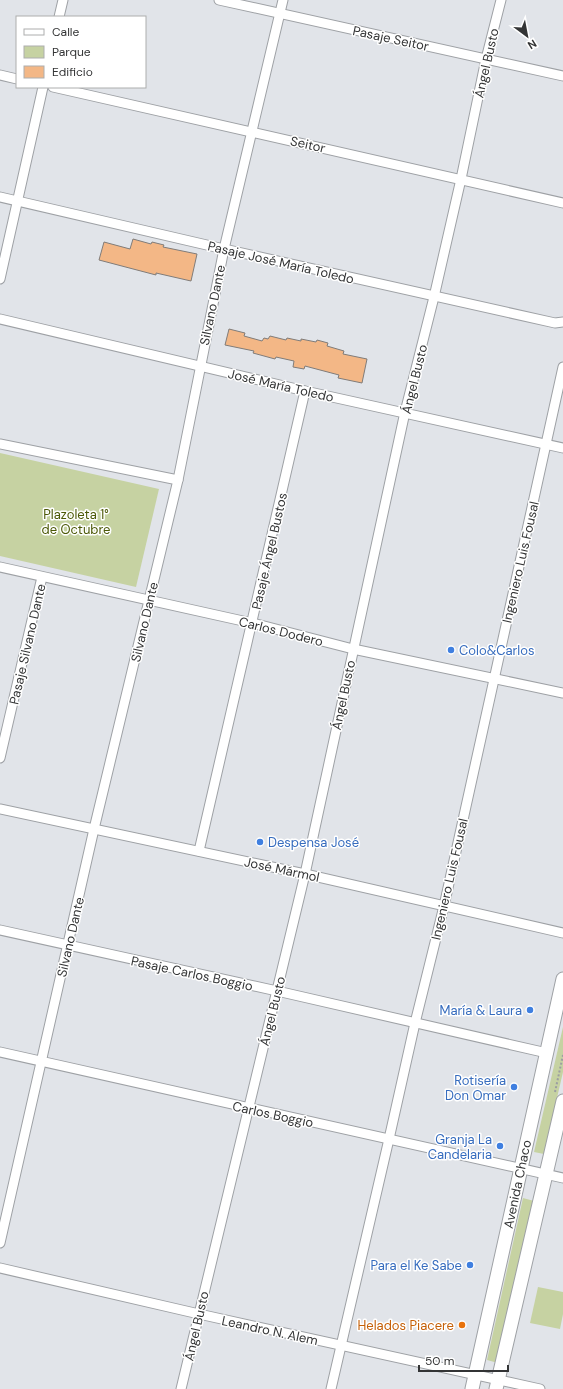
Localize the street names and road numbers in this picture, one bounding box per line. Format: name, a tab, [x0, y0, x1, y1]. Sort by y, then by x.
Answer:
street label: Pasaje Seitor	[351, 22, 431, 55]
street label: Ángel Busto	[469, 26, 503, 100]
street label: Seitor	[289, 132, 327, 157]
street label: Pasaje José María Toledo	[206, 237, 356, 288]
street label: Silvano Dante	[196, 263, 229, 347]
street label: Ángel Busto	[397, 342, 431, 416]
street label: José María Toledo	[226, 365, 336, 406]
street label: Pasaje Ángel Bustos	[247, 491, 291, 611]
street label: Ingeniero Luis Fousal	[498, 500, 543, 625]
street label: Silvano Dante	[127, 580, 162, 664]
street label: Pasaje Silvano Dante	[5, 582, 50, 706]
street label: Carlos Dodero	[237, 613, 325, 650]
street label: Ángel Busto	[327, 658, 359, 732]
street label: Ingeniero Luis Fousal	[427, 817, 472, 942]
street label: José Mármol	[243, 853, 321, 886]
street label: Silvano Dante	[53, 895, 88, 979]
street label: Pasaje Carlos Boggio	[129, 952, 255, 995]
street label: Ángel Busto	[255, 974, 289, 1048]
street label: Carlos Boggio	[231, 1098, 315, 1131]
street label: Avenida Chaco	[500, 1138, 535, 1230]
street label: Ángel Busto	[179, 1289, 213, 1363]
street label: Leandro N. Alem	[220, 1312, 320, 1349]

